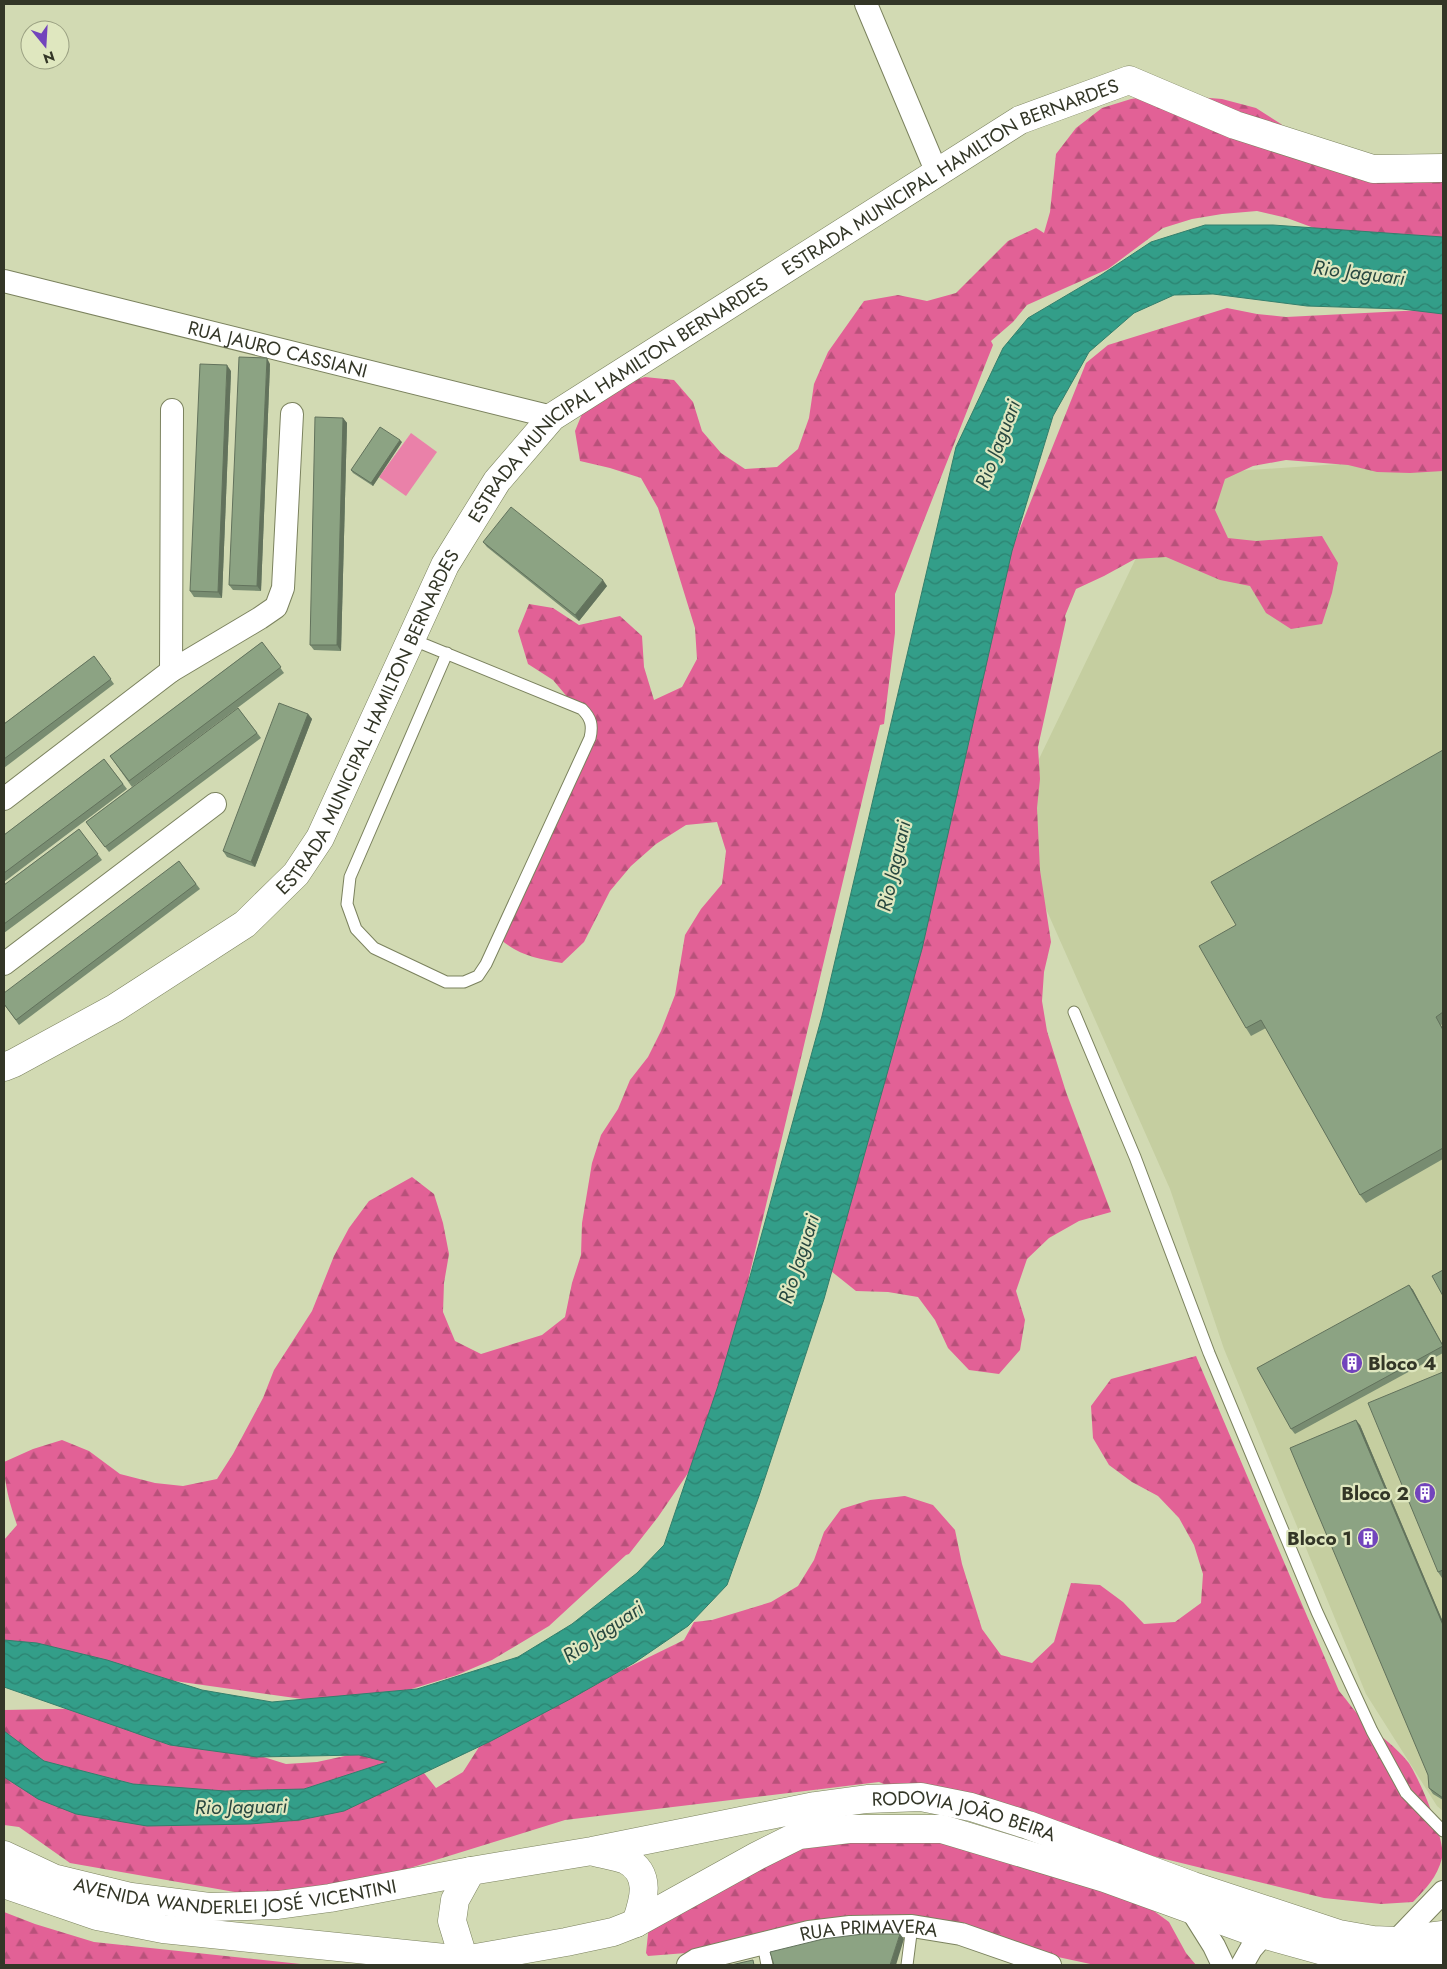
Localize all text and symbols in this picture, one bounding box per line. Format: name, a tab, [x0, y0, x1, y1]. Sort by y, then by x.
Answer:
north arrow	[20, 20, 70, 70]
text: N	[41, 46, 57, 69]
street label: ESTRADA MUNICIPAL HAMILTON BERNARDES	[776, 71, 1122, 281]
water label: Rio Jaguari	[1311, 253, 1407, 293]
street label: ESTRADA MUNICIPAL HAMILTON BERNARDES	[461, 270, 773, 527]
street label: RUA JAURO CASSIANI	[185, 314, 370, 384]
water label: Rio Jaguari	[968, 395, 1028, 492]
street label: ESTRADA MUNICIPAL HAMILTON BERNARDES	[269, 544, 465, 900]
water label: Rio Jaguari	[869, 817, 919, 914]
water label: Rio Jaguari	[771, 1210, 827, 1307]
place label: Bloco 4	[1368, 1350, 1437, 1377]
building icon: Bloco 4	[1340, 1351, 1364, 1375]
place label: Bloco 2	[1341, 1480, 1409, 1507]
building icon: Bloco 2	[1413, 1481, 1437, 1505]
place label: Bloco 1	[1287, 1525, 1352, 1552]
building icon: Bloco 1	[1356, 1526, 1380, 1550]
water label: Rio Jaguari	[557, 1594, 650, 1670]
street label: RODOVIA JOÃO BEIRA	[871, 1783, 1060, 1848]
water label: Rio Jaguari	[195, 1792, 288, 1822]
street label: AVENIDA WANDERLEI JOSÉ VICENTINI	[71, 1870, 399, 1921]
street label: RUA PRIMAVERA	[797, 1912, 940, 1947]

